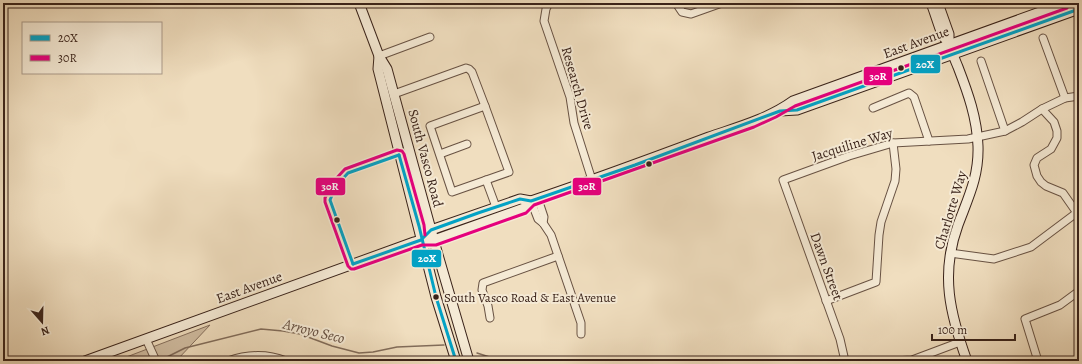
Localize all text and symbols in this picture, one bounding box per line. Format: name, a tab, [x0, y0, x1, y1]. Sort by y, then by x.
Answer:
legend	[22, 22, 162, 74]
street label: East Avenue	[880, 22, 952, 63]
text: 20X	[58, 30, 78, 46]
street label: Research Drive	[557, 44, 598, 132]
text: 30R	[58, 50, 77, 66]
line badge: 20X	[910, 54, 941, 74]
text: 20X	[916, 57, 935, 72]
unlabelled marker	[896, 63, 906, 73]
line badge: 30R	[863, 66, 893, 86]
text: 30R	[869, 69, 888, 84]
street label: South Vasco Road	[403, 107, 448, 210]
street label: Jacquiline Way	[809, 123, 896, 166]
unlabelled marker	[644, 159, 654, 169]
street label: Charlotte Way	[930, 168, 972, 252]
line badge: 30R	[315, 177, 346, 196]
line badge: 30R	[572, 177, 602, 196]
text: 30R	[321, 179, 340, 194]
text: 30R	[578, 179, 597, 194]
unlabelled marker	[332, 215, 342, 225]
street label: Dawn Street	[805, 230, 848, 303]
line badge: 20X	[411, 249, 442, 268]
text: 20X	[418, 251, 437, 266]
street label: East Avenue	[213, 267, 285, 308]
place label: South Vasco Road & East Avenue	[444, 289, 616, 306]
marker: South Vasco Road & East Avenue	[431, 292, 441, 302]
north arrow	[22, 302, 62, 342]
water label: Arroyo Seco	[280, 313, 347, 348]
scale bar	[932, 316, 1015, 342]
text: 100 m	[938, 322, 967, 338]
text: N	[39, 323, 52, 339]

